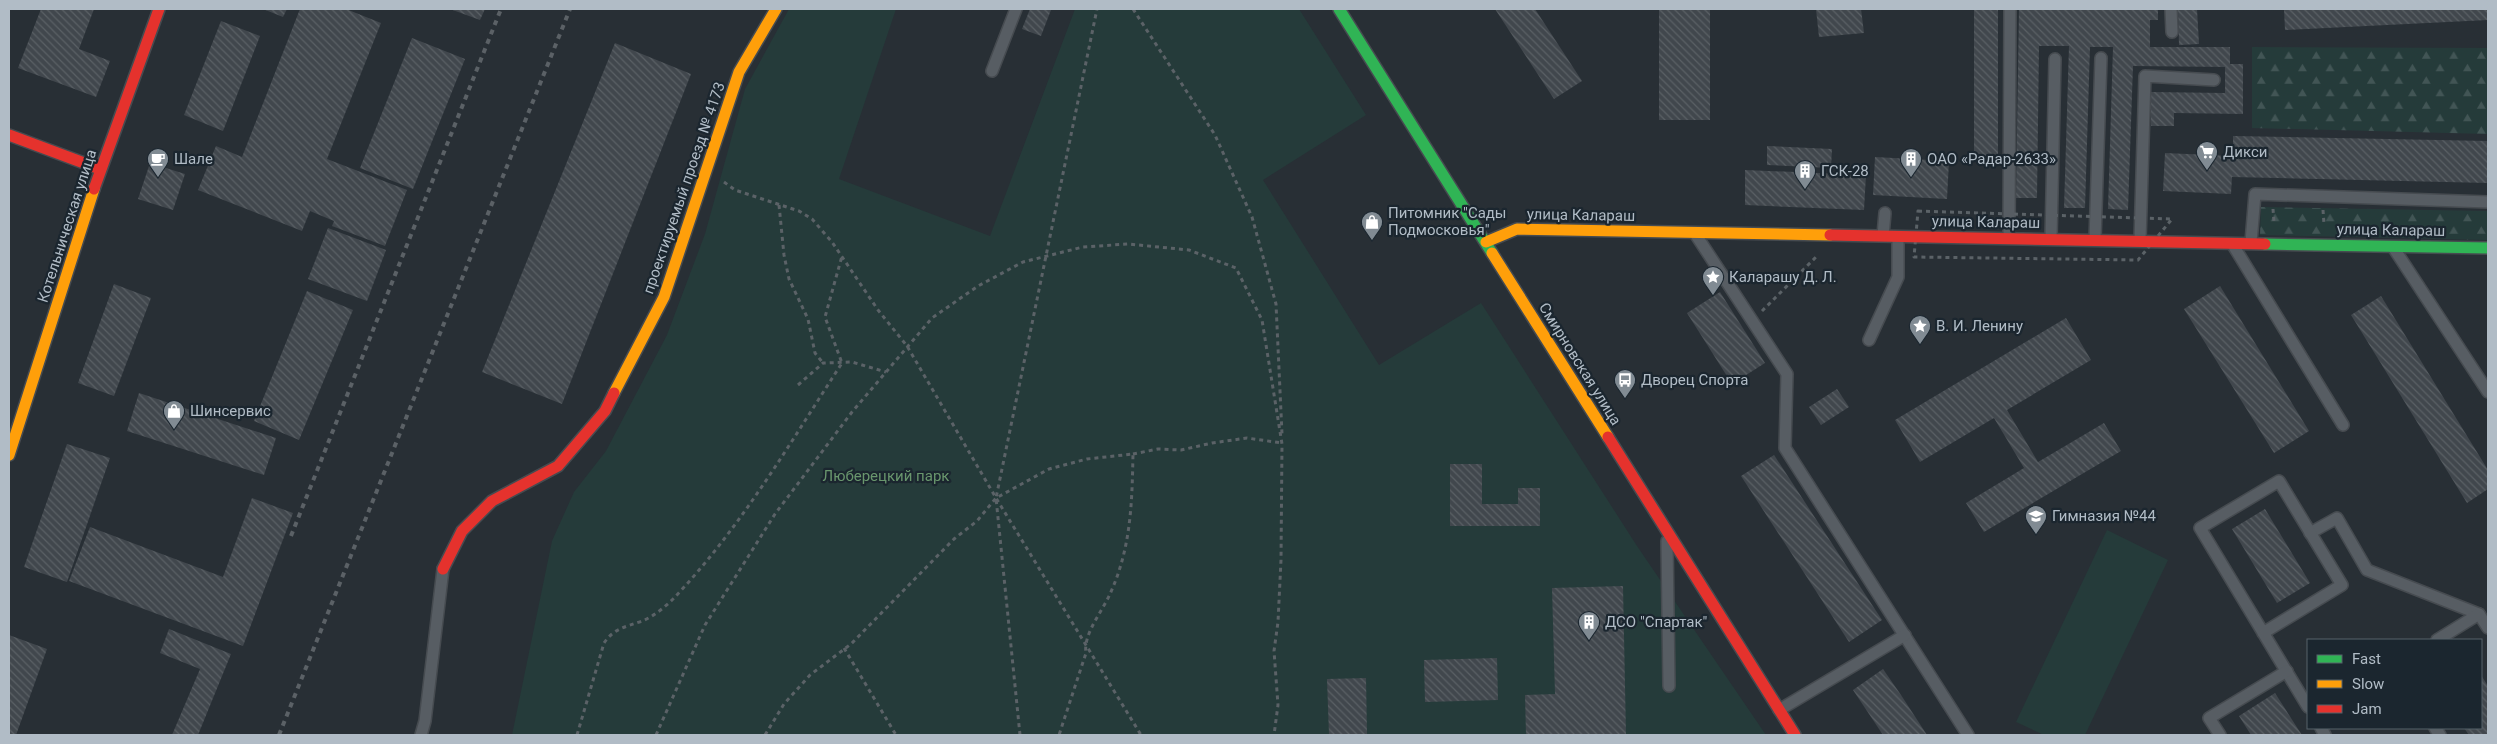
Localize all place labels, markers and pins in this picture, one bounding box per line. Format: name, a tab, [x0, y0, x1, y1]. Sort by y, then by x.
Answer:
supermarket icon: Дикси	[2195, 140, 2219, 171]
place label: Дикси	[2223, 143, 2267, 161]
cafe icon: Шале	[146, 147, 170, 178]
building icon: ОАО «Радар-2633»	[1899, 147, 1923, 178]
place label: Шале	[174, 150, 213, 168]
place label: ОАО «Радар-2633»	[1927, 150, 2056, 168]
building icon: ГСК-28	[1793, 159, 1817, 190]
place label: ГСК-28	[1821, 162, 1869, 180]
place label: Питомник "Сады Подмосковья"	[1388, 204, 1507, 239]
shop icon: Питомник "Сады Подмосковья"	[1360, 210, 1384, 241]
place icon: Каларашу Д. Л.	[1701, 265, 1725, 296]
place label: Каларашу Д. Л.	[1729, 268, 1837, 286]
place icon: В. И. Ленину	[1908, 314, 1932, 345]
place label: В. И. Ленину	[1936, 317, 2023, 335]
bus stop icon: Дворец Спорта	[1613, 368, 1637, 399]
place label: Дворец Спорта	[1641, 371, 1748, 389]
shop icon: Шинсервис	[162, 399, 186, 430]
place label: Шинсервис	[190, 402, 271, 420]
school or university icon: Гимназия №44	[2024, 504, 2048, 535]
place label: Гимназия №44	[2052, 507, 2157, 525]
building icon: ДСО "Спартак"	[1577, 610, 1601, 641]
place label: ДСО "Спартак"	[1605, 613, 1707, 631]

